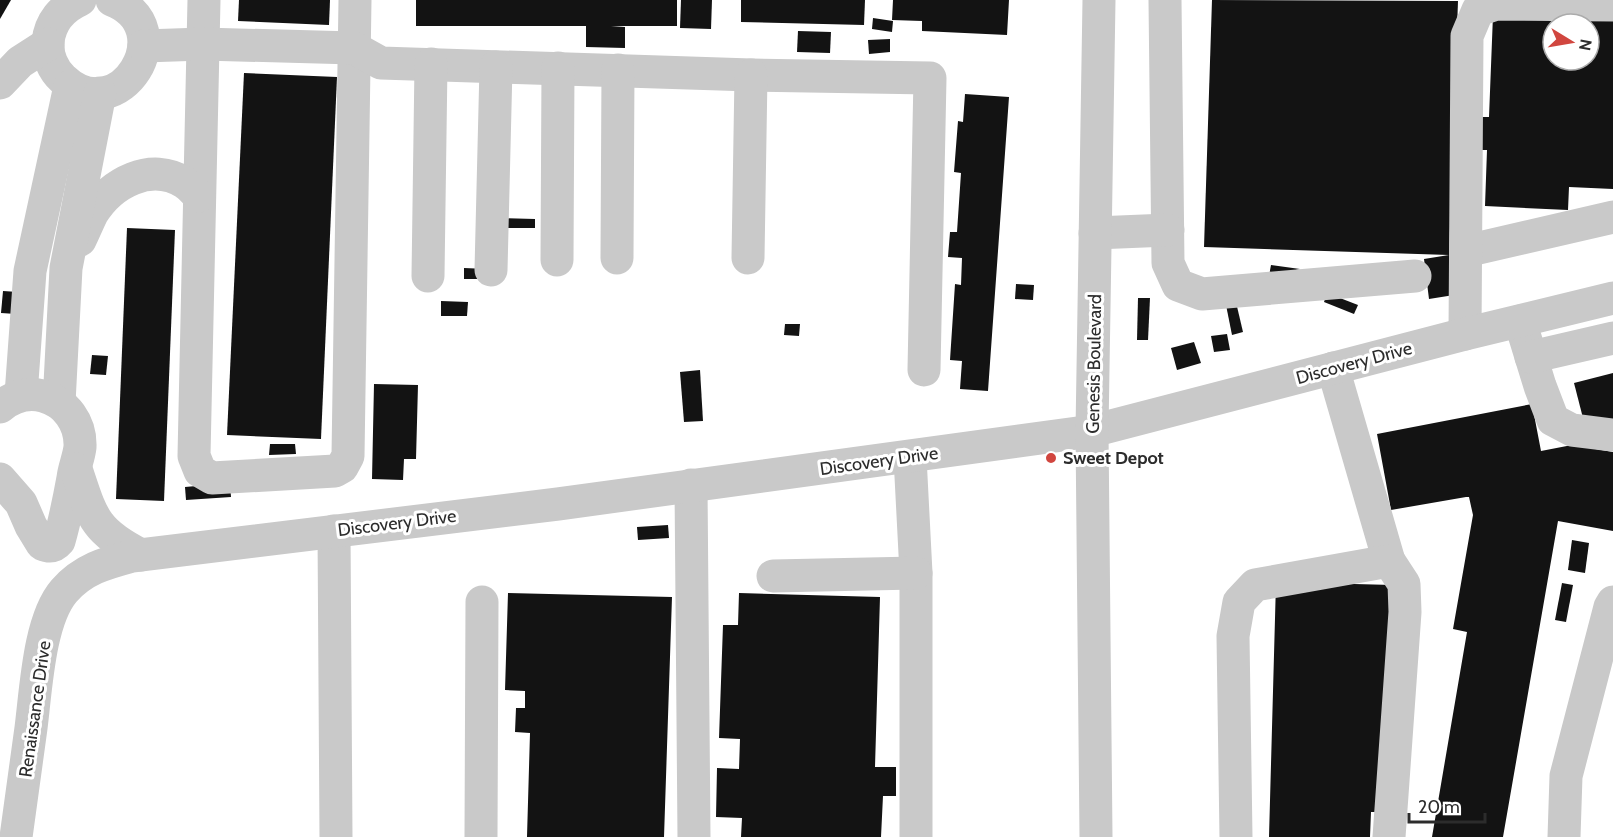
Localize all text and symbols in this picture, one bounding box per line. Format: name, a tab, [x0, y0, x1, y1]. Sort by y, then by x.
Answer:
north arrow	[1541, 12, 1601, 72]
text: N	[1575, 37, 1596, 52]
street label: Genesis Boulevard	[1082, 294, 1106, 434]
street label: Discovery Drive	[1294, 337, 1414, 389]
street label: Discovery Drive	[818, 442, 940, 480]
place label: Sweet Depot	[1063, 447, 1164, 469]
marker: Sweet Depot	[1044, 451, 1058, 465]
street label: Discovery Drive	[337, 505, 457, 541]
street label: Renaissance Drive	[15, 639, 55, 779]
scale bar	[1409, 786, 1486, 824]
text: 20 m	[1418, 796, 1460, 818]

